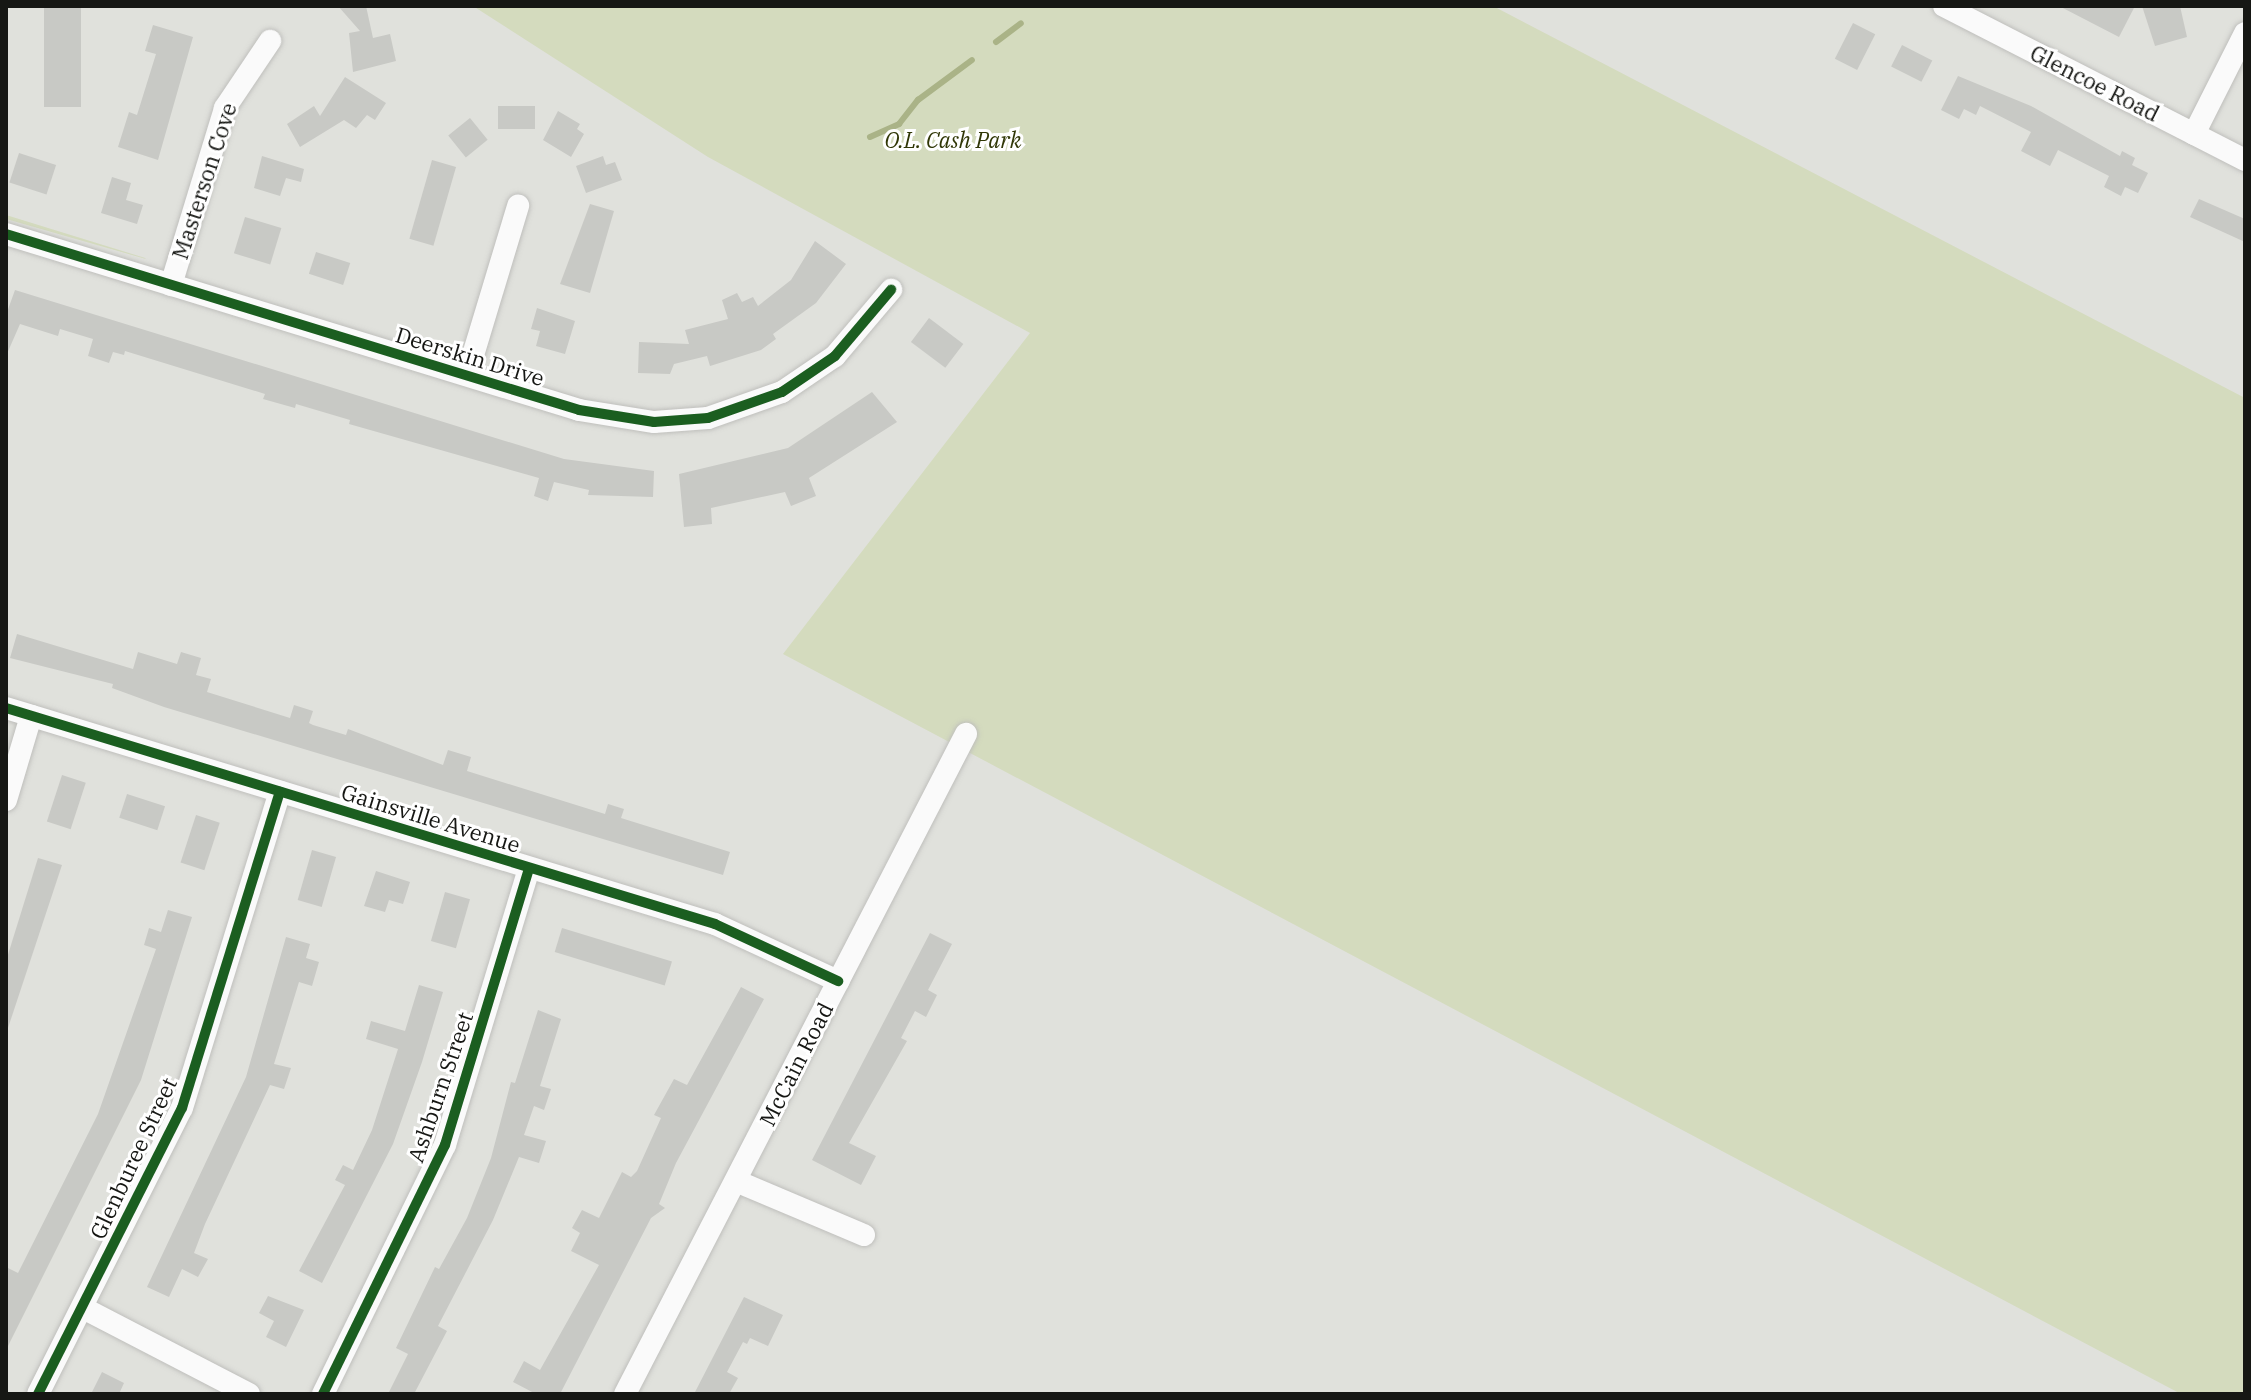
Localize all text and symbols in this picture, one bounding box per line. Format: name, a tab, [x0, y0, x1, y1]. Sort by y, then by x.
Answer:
street label: Glencoe Road	[2026, 39, 2164, 127]
street label: Masterson Cove	[166, 99, 242, 263]
park label: O.L. Cash Park	[884, 127, 1022, 153]
street label: Deerskin Drive	[392, 321, 548, 391]
street label: Gainsville Avenue	[338, 778, 524, 858]
street label: McCain Road	[754, 998, 838, 1130]
street label: Ashburn Street	[402, 1008, 478, 1166]
street label: Glenburee Street	[84, 1073, 182, 1243]

